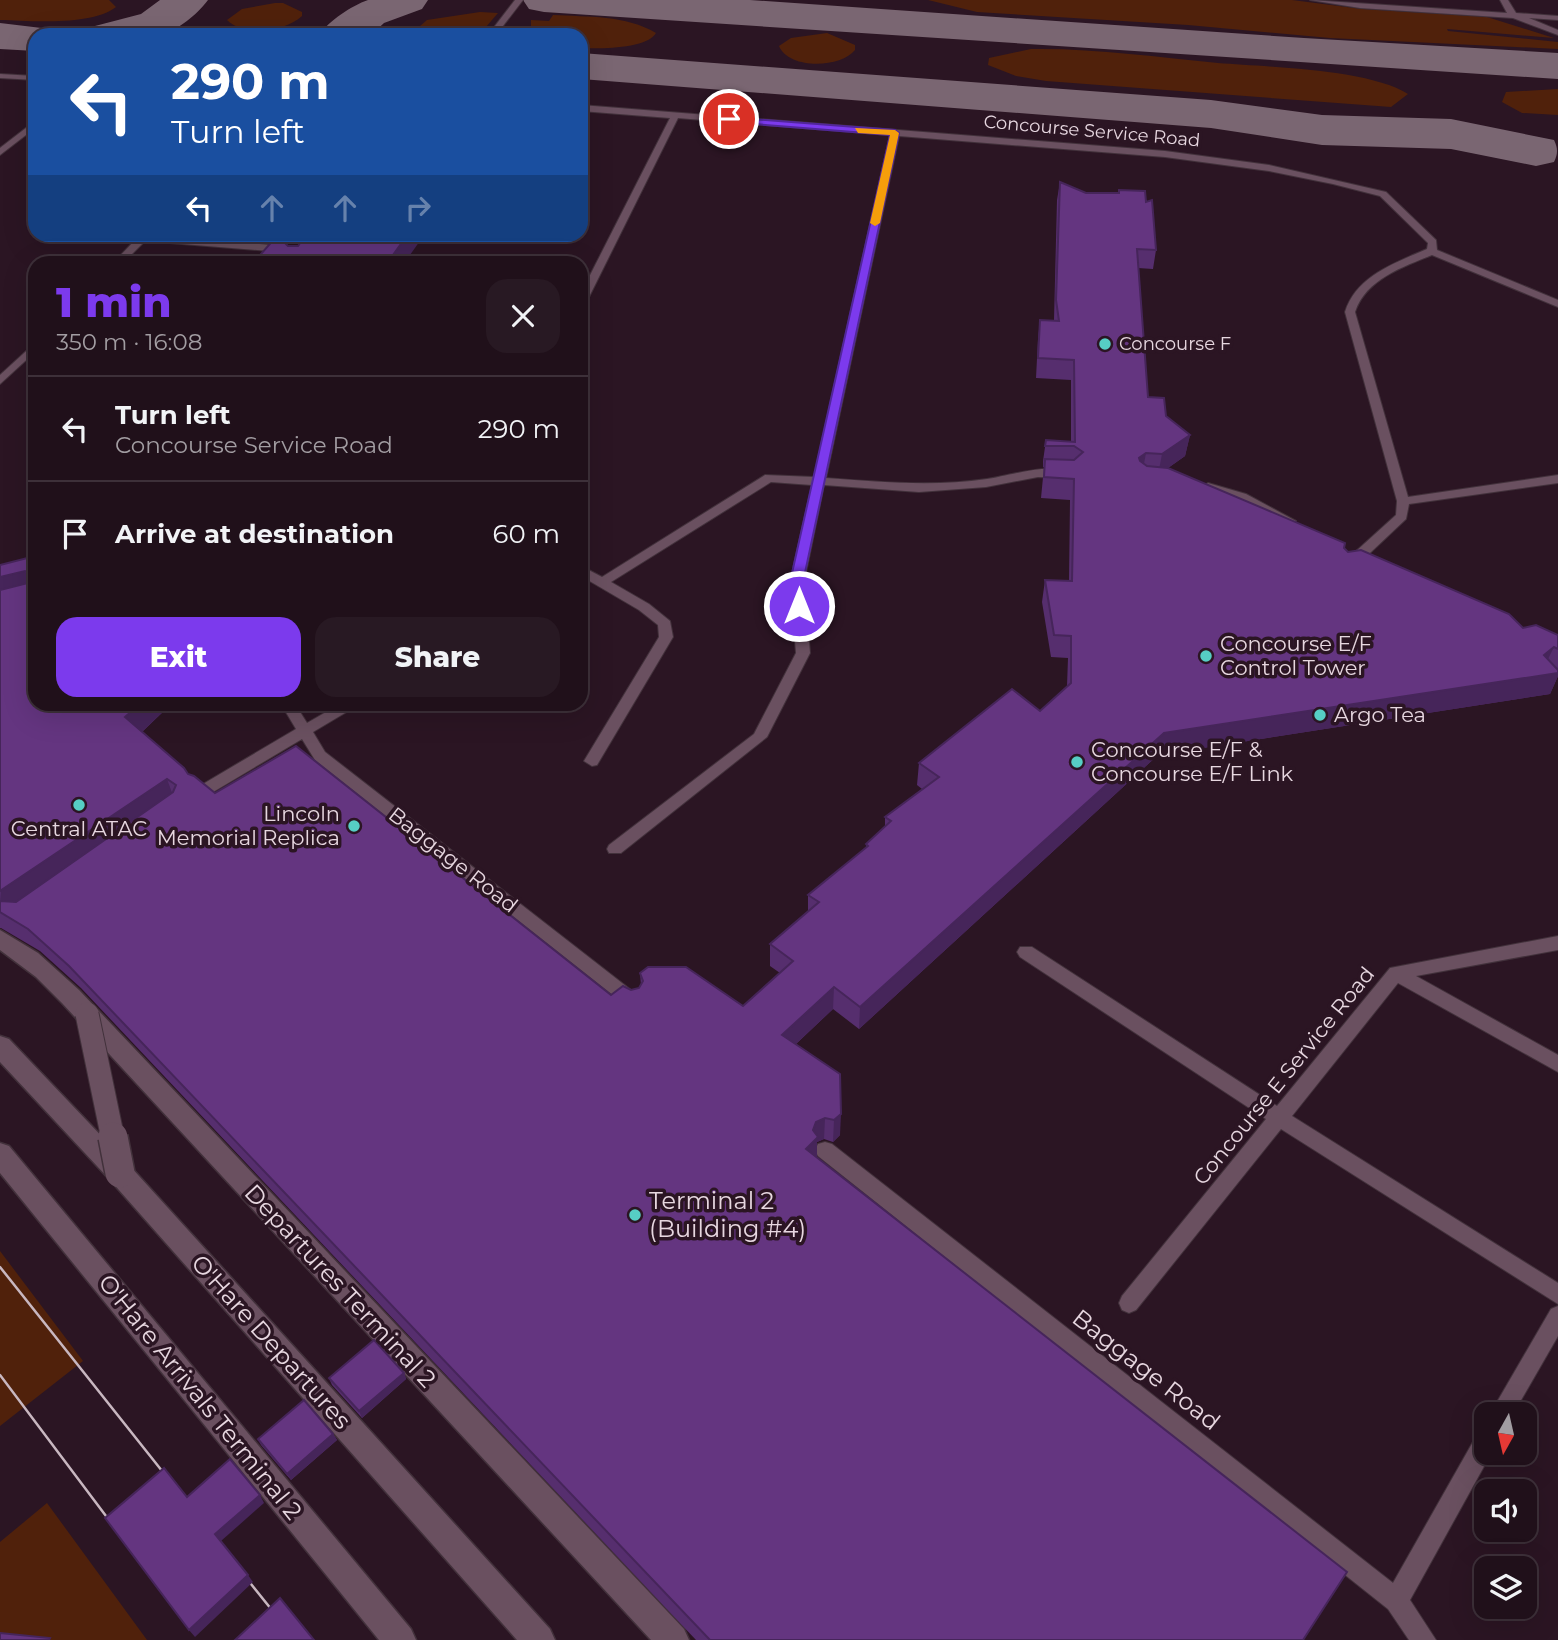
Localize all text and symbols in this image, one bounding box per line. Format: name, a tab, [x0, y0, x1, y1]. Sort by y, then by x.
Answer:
text: 290 m	[171, 52, 330, 111]
icon: left	[56, 56, 147, 147]
pin	[699, 89, 759, 149]
icon: arrive	[710, 100, 748, 138]
street label: Concourse Service Road	[983, 111, 1201, 151]
text: Turn left	[171, 112, 305, 151]
icon: left	[180, 189, 218, 227]
icon: ahead	[253, 189, 291, 227]
icon: ahead	[326, 189, 364, 227]
icon: right	[399, 189, 437, 227]
text: 1 min	[56, 276, 172, 328]
button: close	[486, 279, 560, 353]
text: 350 m · 16:08	[56, 328, 202, 356]
place label: Concourse F	[1119, 333, 1231, 355]
marker: Concourse F	[1097, 336, 1113, 352]
text: Turn left	[115, 399, 231, 431]
icon: left	[56, 410, 94, 448]
text: 290 m	[478, 413, 560, 445]
text: Concourse Service Road	[115, 431, 393, 459]
icon: arrive	[56, 515, 94, 553]
text: Arrive at destination	[115, 518, 394, 550]
text: 60 m	[493, 518, 560, 550]
position arrow	[762, 569, 836, 643]
button: Exit	[56, 617, 301, 697]
button: Share	[315, 617, 560, 697]
place label: Concourse E/F Control Tower	[1220, 631, 1372, 680]
marker: Concourse E/F Control Tower	[1198, 648, 1214, 664]
place label: Argo Tea	[1334, 702, 1426, 727]
marker: Argo Tea	[1312, 707, 1328, 723]
place label: Concourse E/F & Concourse E/F Link	[1091, 737, 1294, 786]
marker: Concourse E/F & Concourse E/F Link	[1069, 754, 1085, 770]
marker: Central ATAC	[71, 797, 87, 813]
place label: Lincoln Memorial Replica	[157, 801, 340, 850]
street label: Baggage Road	[384, 801, 523, 918]
place label: Central ATAC	[11, 816, 147, 841]
marker: Lincoln Memorial Replica	[346, 818, 362, 834]
street label: Concourse E Service Road	[1188, 962, 1379, 1190]
street label: Departures Terminal 2	[239, 1178, 442, 1393]
place label: Terminal 2 (Building #4)	[649, 1186, 806, 1243]
marker: Terminal 2 (Building #4)	[627, 1207, 643, 1223]
street label: O'Hare Departures	[186, 1249, 357, 1435]
street label: O'Hare Arrivals Terminal 2	[92, 1268, 308, 1525]
street label: Baggage Road	[1067, 1303, 1226, 1436]
north arrow	[1474, 1402, 1536, 1465]
map controls	[1474, 1402, 1537, 1619]
button: sound	[1474, 1479, 1537, 1542]
button: layers	[1474, 1556, 1537, 1619]

